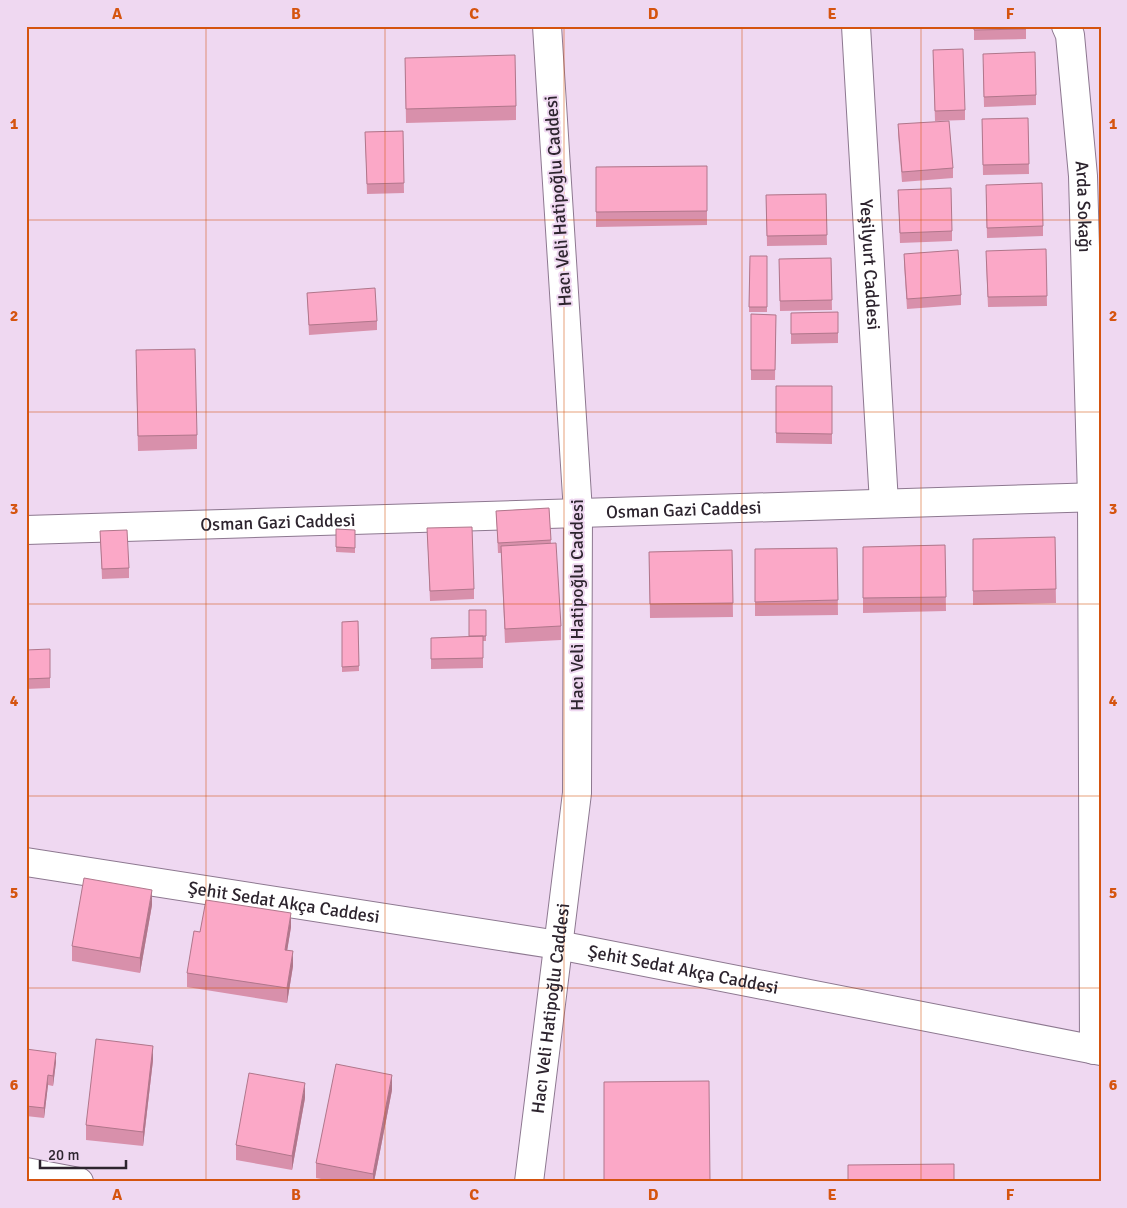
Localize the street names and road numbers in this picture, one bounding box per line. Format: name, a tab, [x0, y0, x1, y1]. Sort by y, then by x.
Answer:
street label: Hacı Veli Hatipoğlu Caddesi	[540, 95, 576, 307]
street label: Arda Sokağı	[1071, 160, 1096, 253]
street label: Yeşilyurt Caddesi	[855, 198, 885, 331]
street label: Osman Gazi Caddesi	[606, 496, 762, 523]
street label: Hacı Veli Hatipoğlu Caddesi	[566, 499, 588, 711]
street label: Osman Gazi Caddesi	[200, 509, 356, 536]
street label: Şehit Sedat Akça Caddesi	[186, 876, 381, 928]
street label: Hacı Veli Hatipoğlu Caddesi	[527, 902, 574, 1115]
street label: Şehit Sedat Akça Caddesi	[586, 940, 780, 999]

